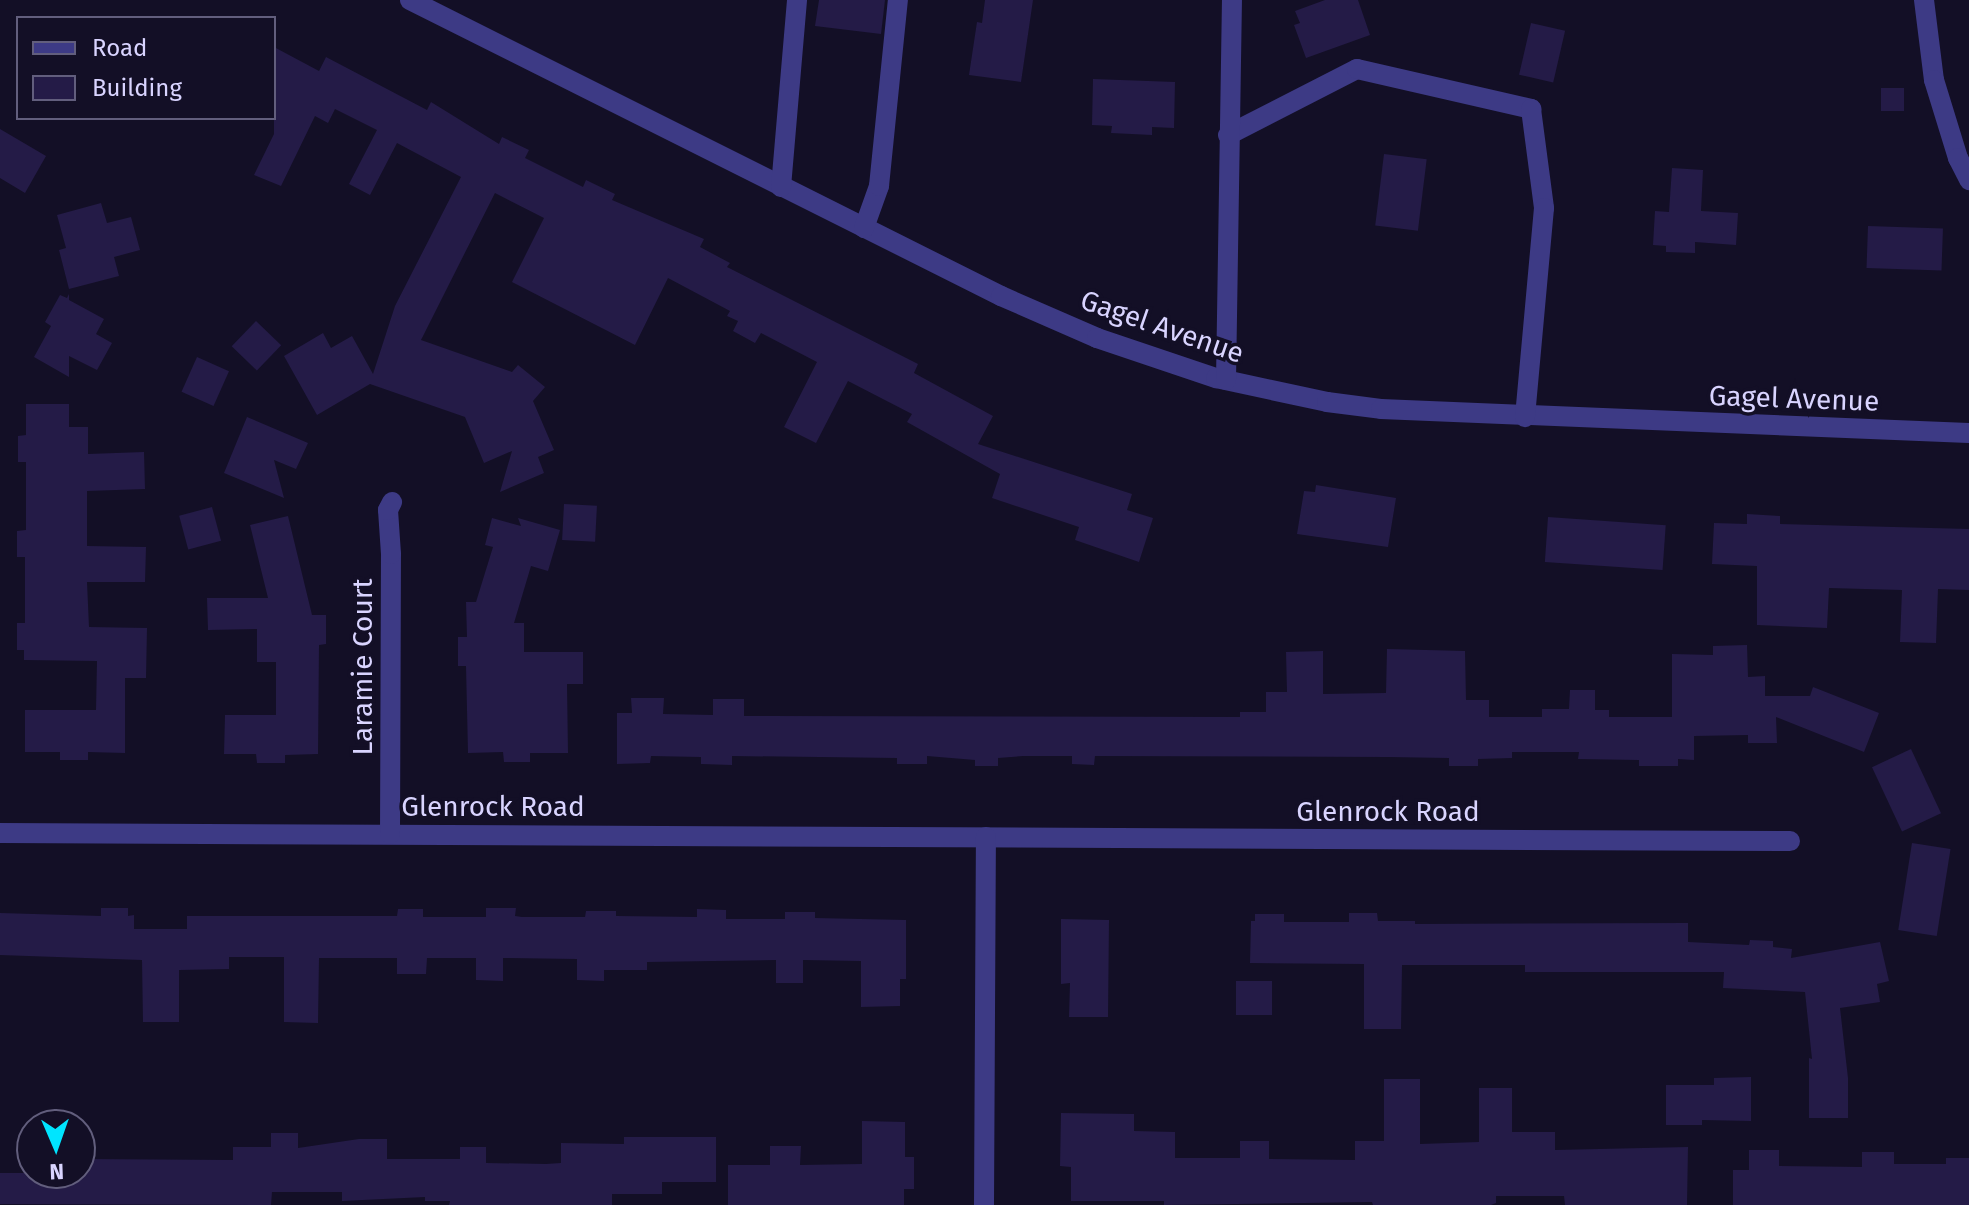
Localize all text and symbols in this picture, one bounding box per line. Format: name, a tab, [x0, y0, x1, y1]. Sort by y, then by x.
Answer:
legend	[16, 16, 276, 120]
text: Road	[92, 34, 147, 62]
text: Building	[92, 74, 182, 102]
street label: Gagel Avenue	[1076, 283, 1248, 371]
street label: Gagel Avenue	[1708, 379, 1880, 419]
street label: Laramie Court	[346, 578, 380, 756]
street label: Glenrock Road	[401, 790, 585, 824]
street label: Glenrock Road	[1296, 795, 1480, 829]
north arrow	[16, 1109, 96, 1189]
text: N	[49, 1158, 65, 1185]

